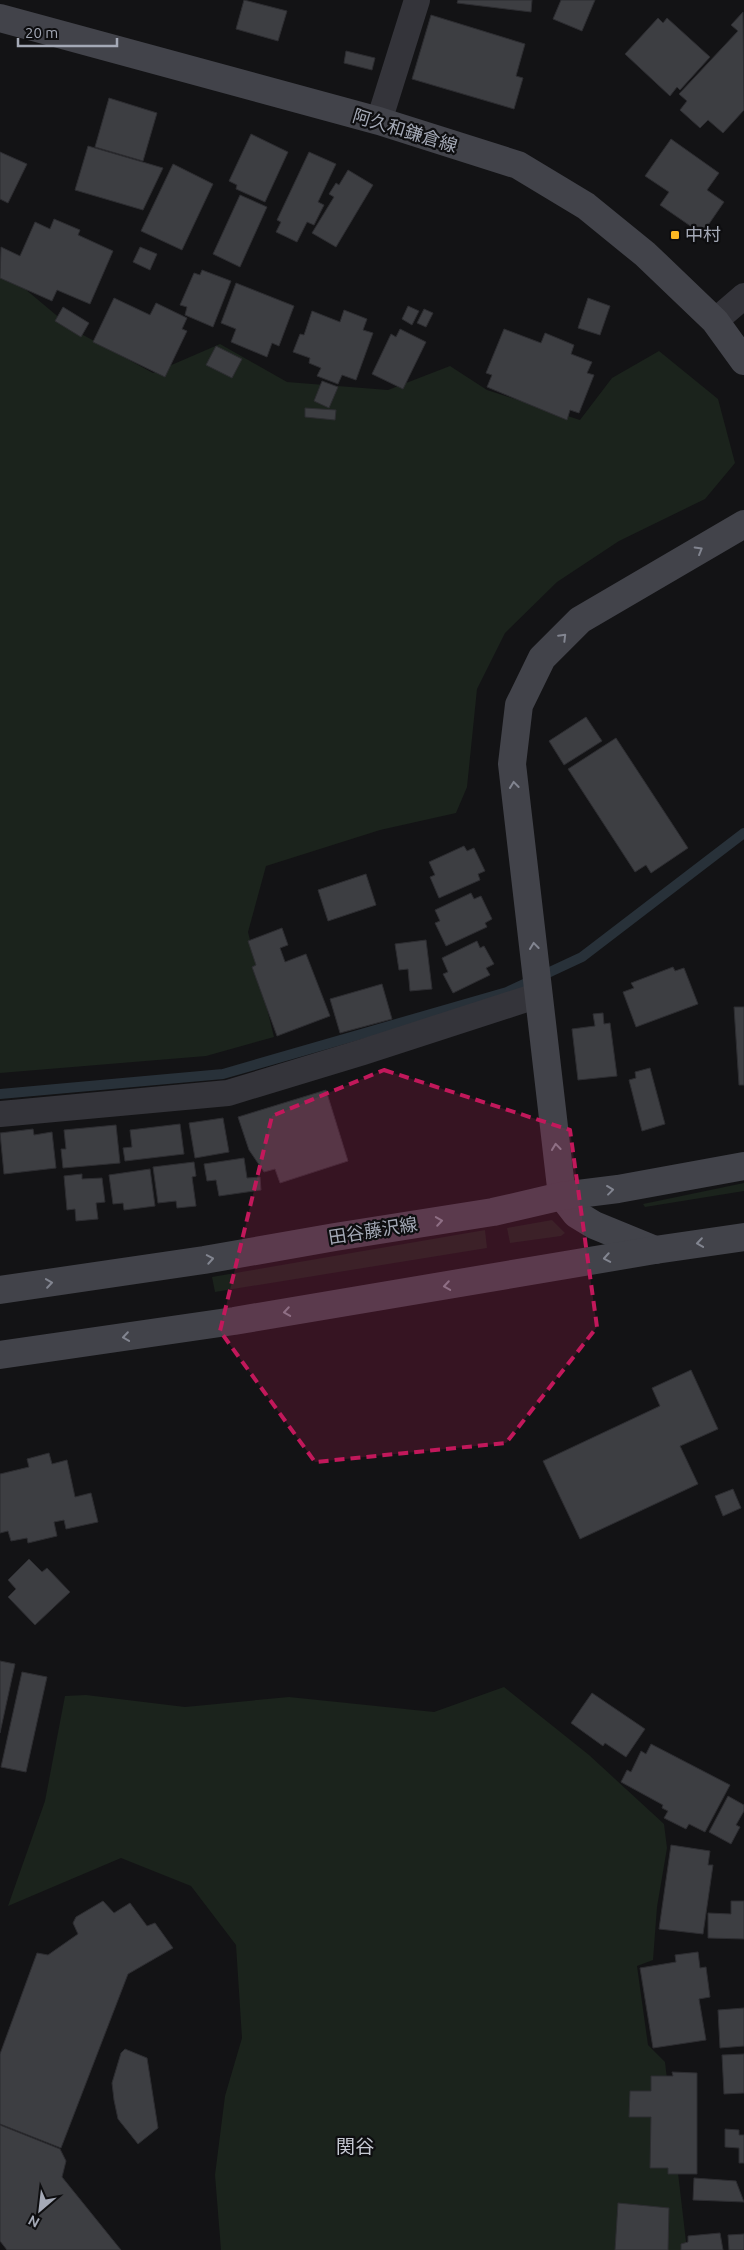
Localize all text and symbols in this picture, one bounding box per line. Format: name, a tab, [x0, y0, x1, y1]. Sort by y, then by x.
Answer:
scale bar	[18, 15, 116, 47]
text: 20 m	[25, 24, 58, 41]
street label: 阿久和鎌倉線	[351, 105, 460, 155]
place label: 中村	[685, 224, 721, 244]
marker: 中村	[669, 229, 681, 241]
one-way arrow	[694, 546, 703, 556]
one-way arrow	[557, 634, 566, 643]
one-way arrow	[509, 781, 520, 789]
one-way arrow	[529, 942, 539, 950]
one-way arrow	[551, 1143, 562, 1151]
one-way arrow	[607, 1185, 615, 1196]
street label: 田谷藤沢線	[327, 1213, 419, 1247]
one-way arrow	[436, 1216, 444, 1227]
one-way arrow	[695, 1238, 704, 1248]
one-way arrow	[603, 1253, 611, 1263]
one-way arrow	[206, 1255, 214, 1265]
one-way arrow	[46, 1278, 54, 1289]
one-way arrow	[443, 1280, 451, 1290]
one-way arrow	[282, 1307, 291, 1317]
one-way arrow	[122, 1331, 130, 1342]
district label: 関谷	[336, 2135, 374, 2157]
north arrow	[15, 2185, 65, 2235]
text: N	[26, 2212, 42, 2231]

